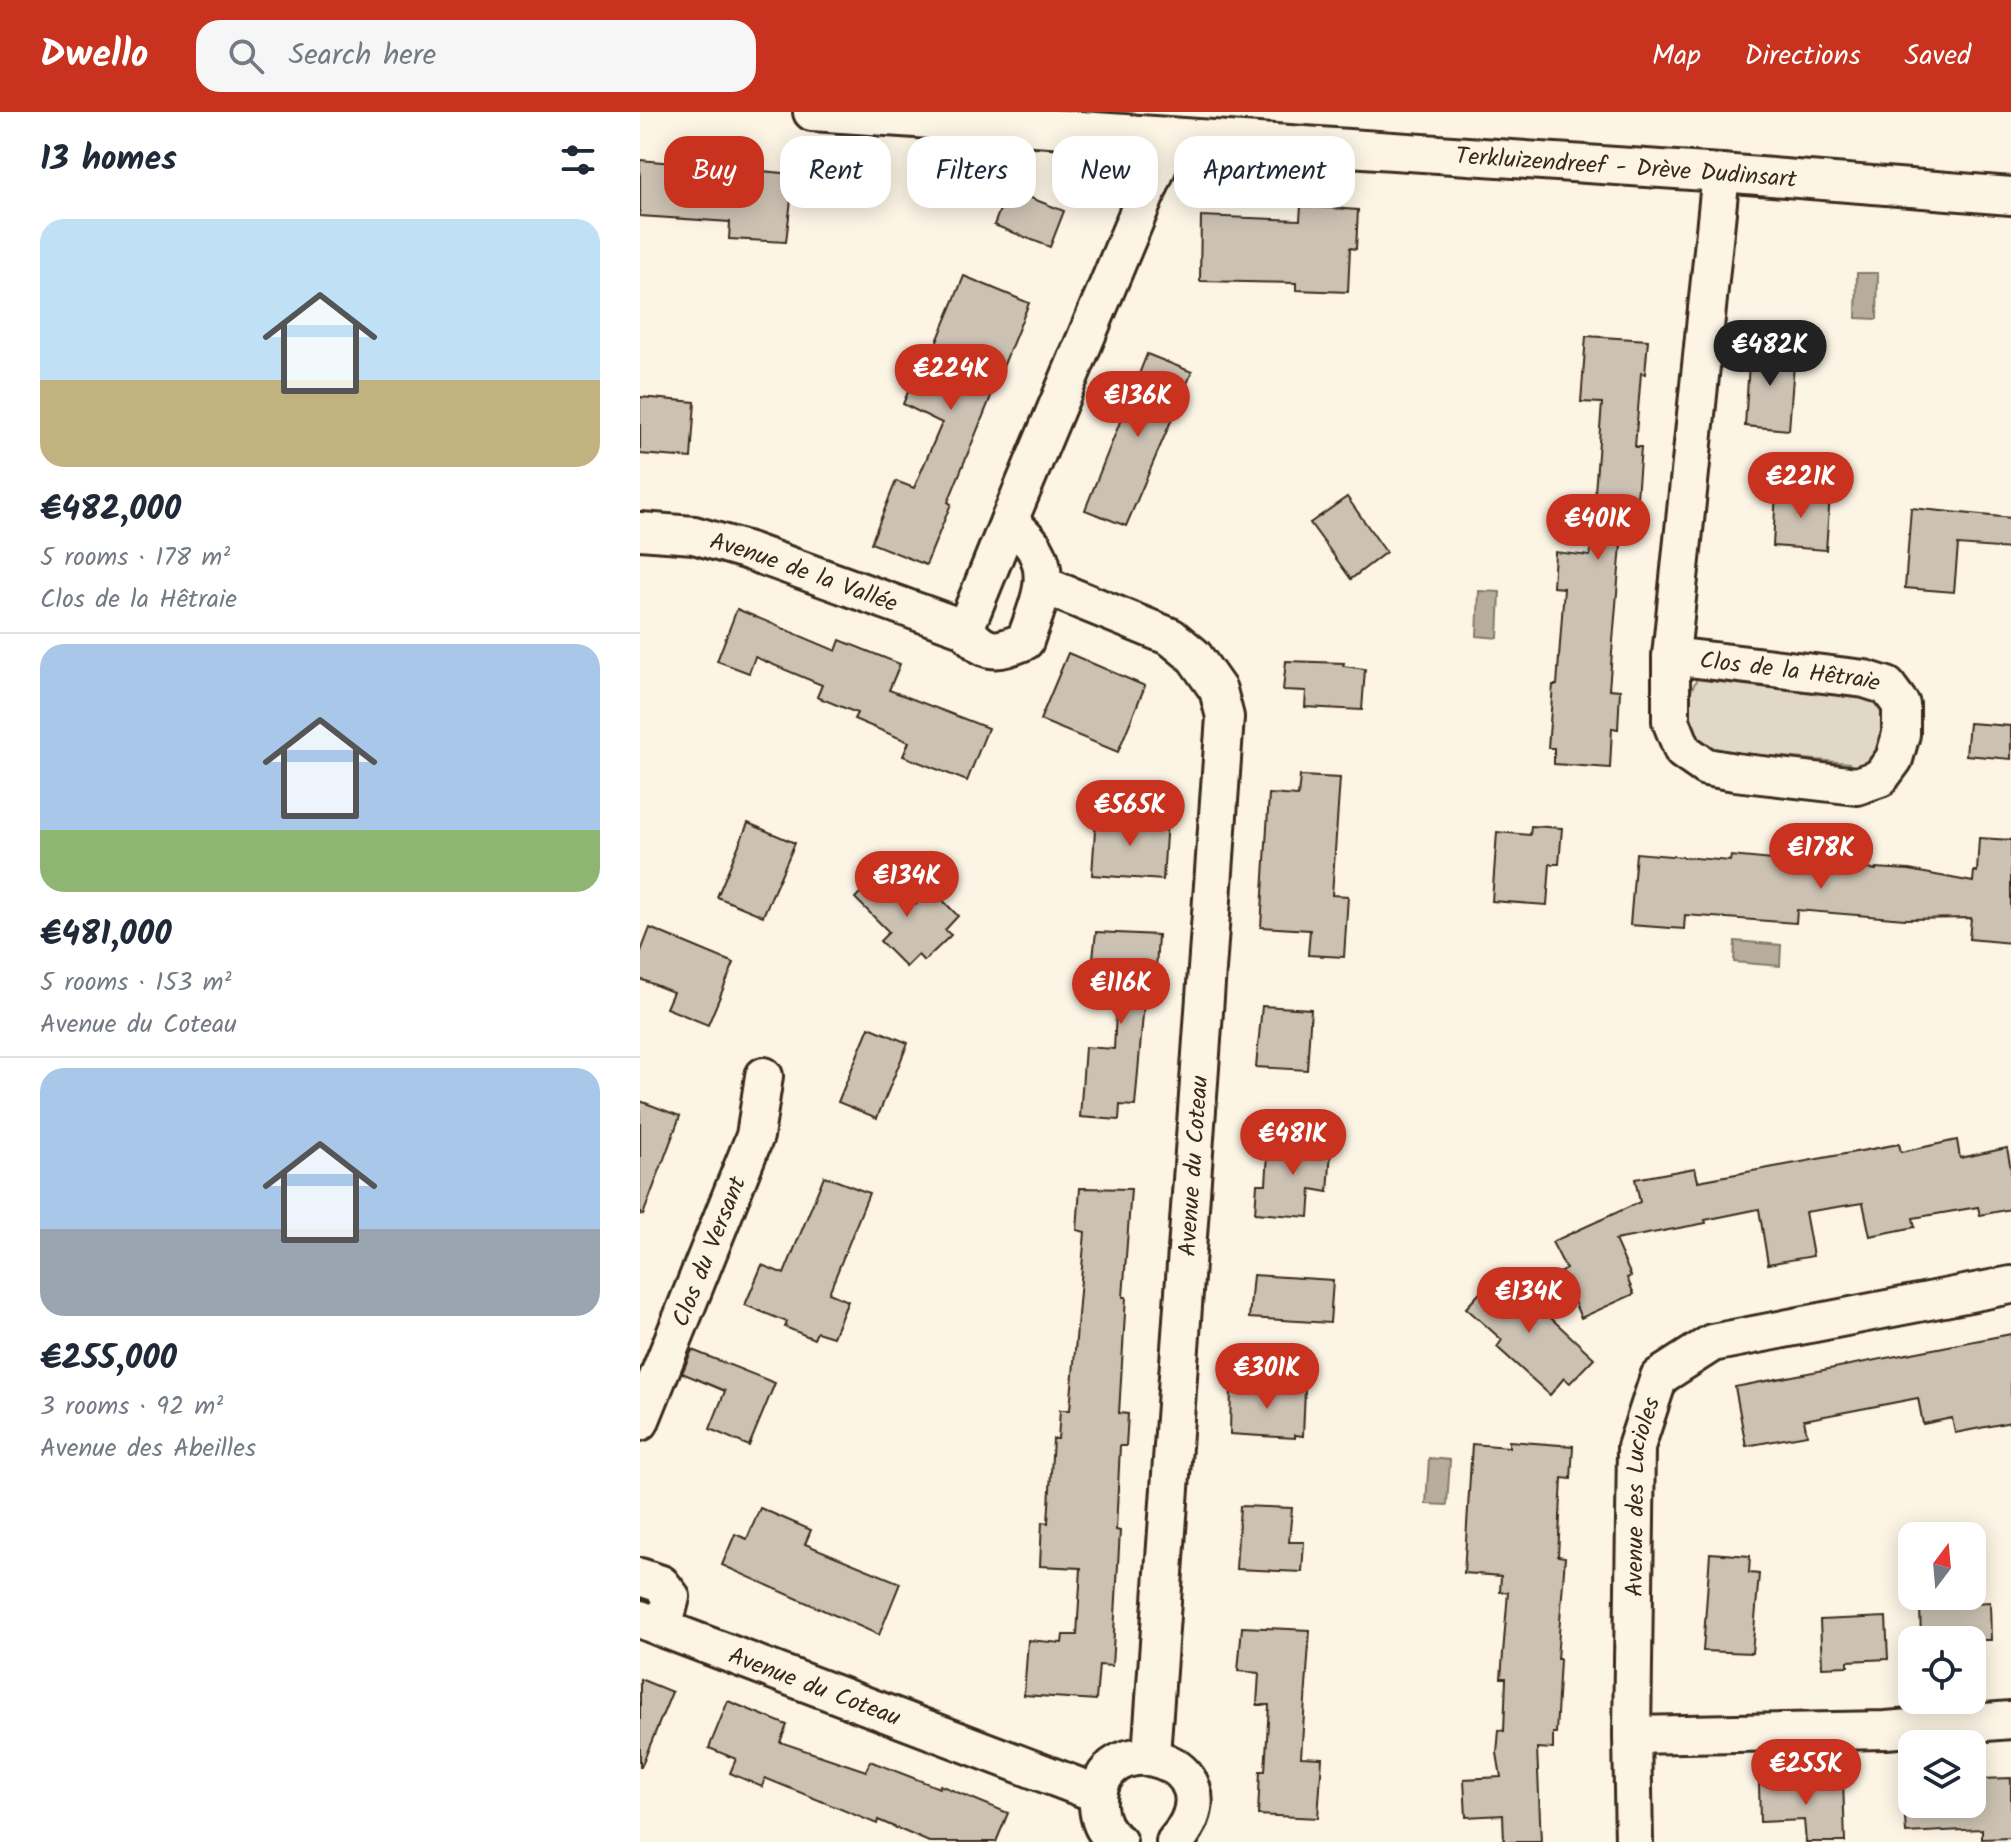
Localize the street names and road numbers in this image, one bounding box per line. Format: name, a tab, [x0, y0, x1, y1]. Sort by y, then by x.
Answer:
street label: Terkluizendreef - Drève Dudinsart	[1454, 137, 1799, 200]
street label: Avenue de la Vallée	[705, 523, 903, 624]
street label: Clos de la Hêtraie	[1697, 642, 1885, 704]
street label: Avenue du Coteau	[1169, 1074, 1220, 1258]
street label: Clos du Versant	[662, 1170, 758, 1333]
street label: Avenue des Lucioles	[1616, 1392, 1672, 1597]
street label: Avenue du Coteau	[722, 1637, 906, 1738]

